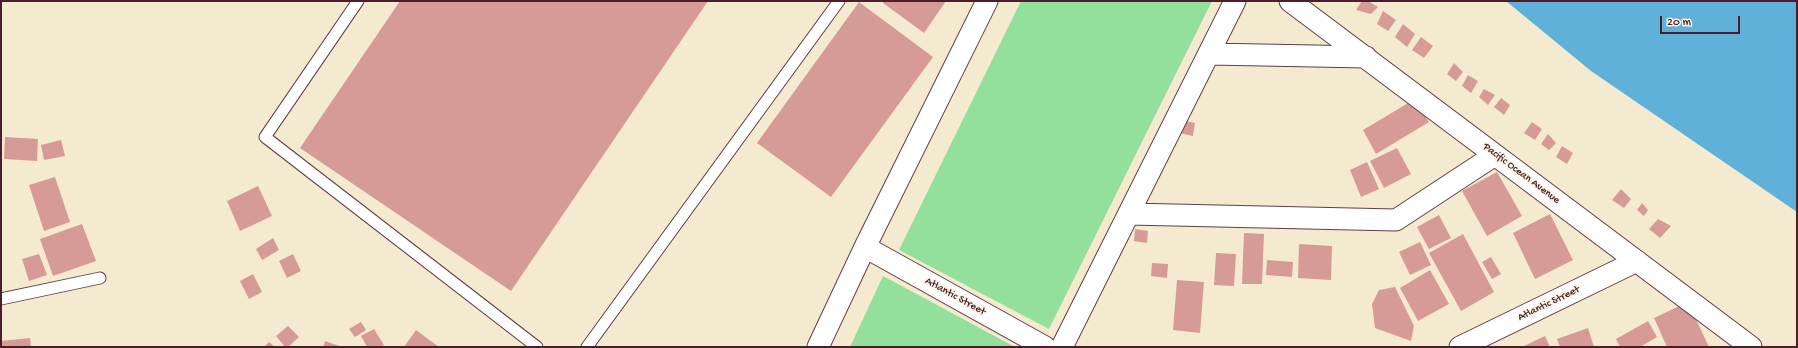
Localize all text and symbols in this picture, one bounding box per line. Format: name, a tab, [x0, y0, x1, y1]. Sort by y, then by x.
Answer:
scale bar	[1662, 8, 1742, 34]
text: 20 m	[1667, 16, 1691, 30]
street label: Pacific Ocean Avenue	[1480, 141, 1562, 207]
street label: Atlantic Street	[922, 275, 988, 319]
street label: Atlantic Street	[1516, 283, 1582, 325]

